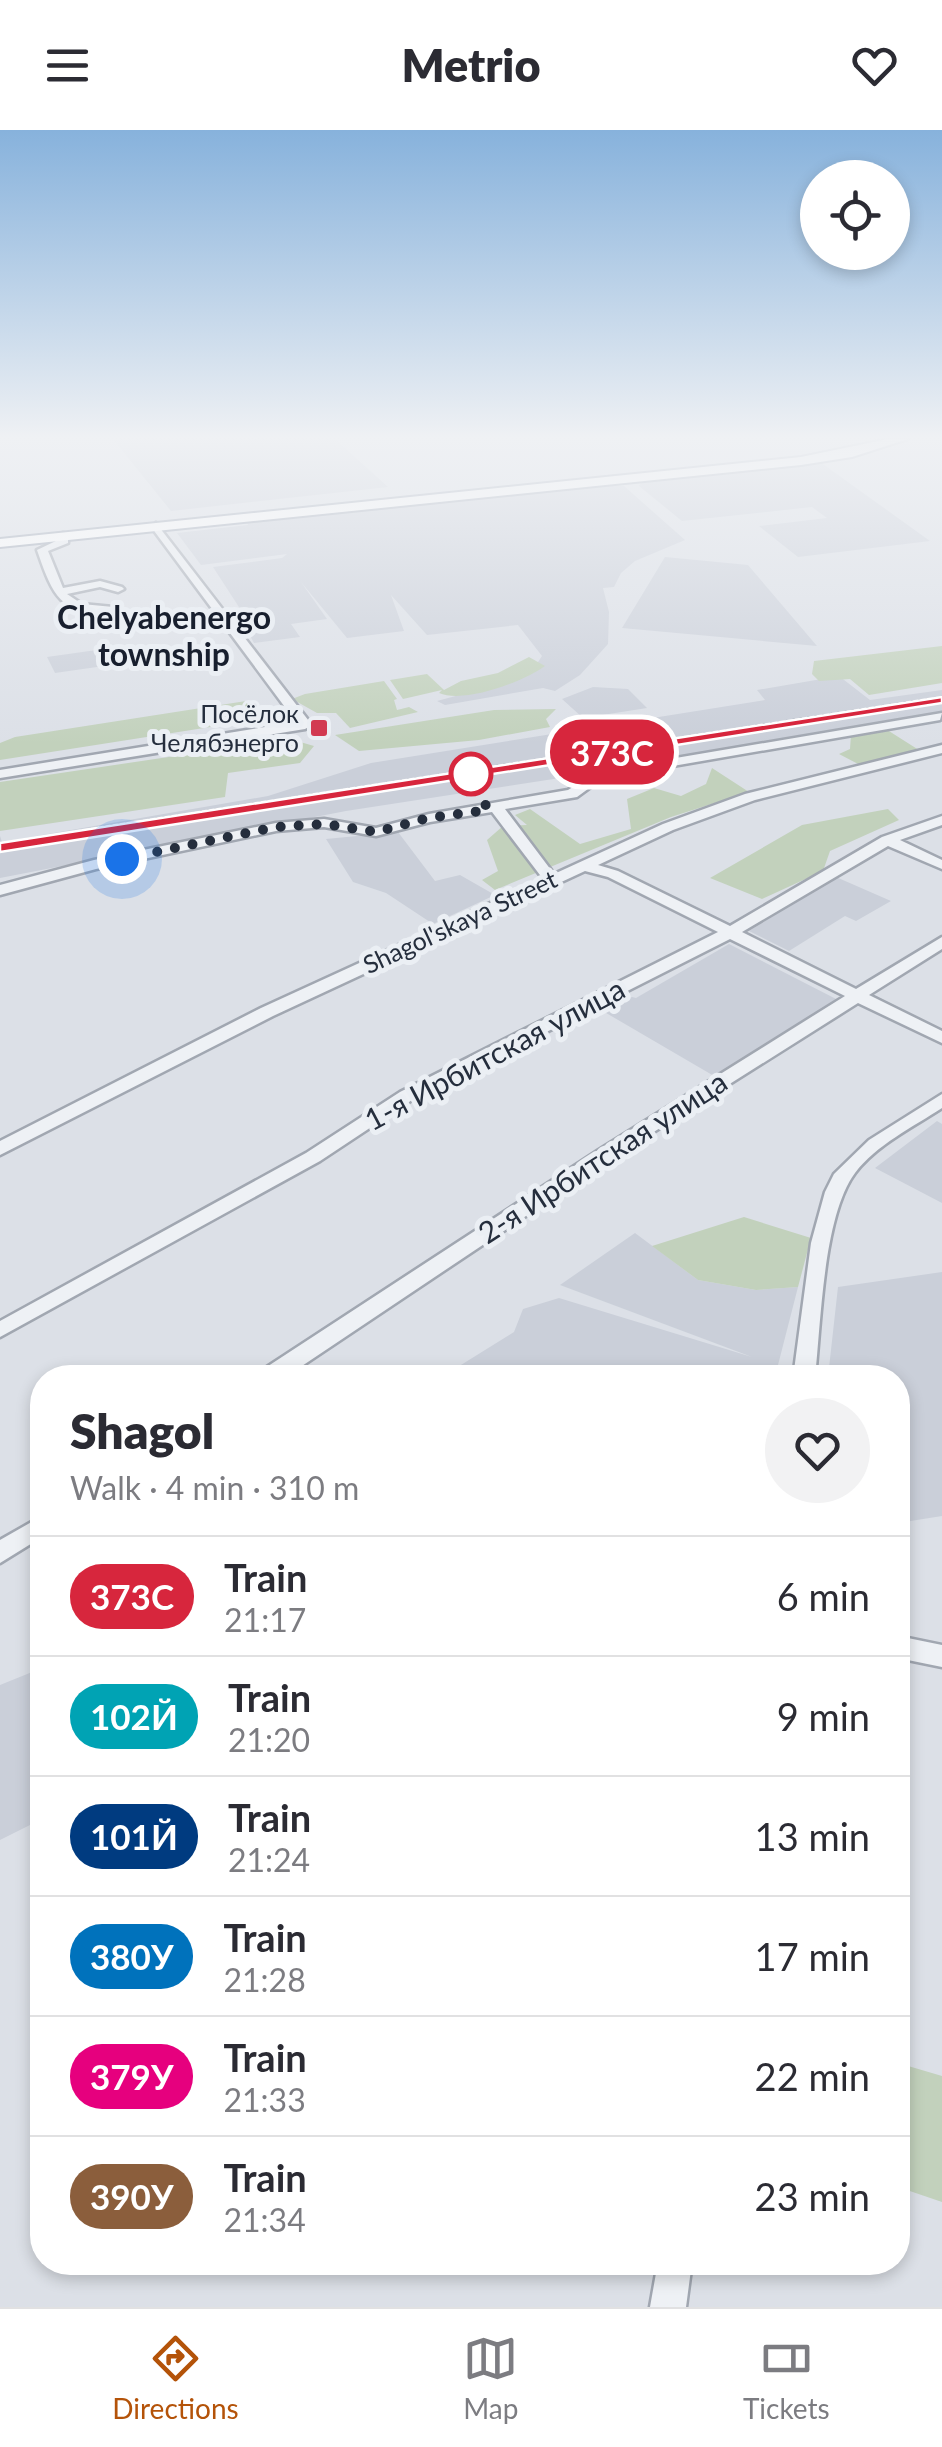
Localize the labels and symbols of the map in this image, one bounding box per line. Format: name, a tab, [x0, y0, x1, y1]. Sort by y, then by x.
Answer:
district label: Chelyabenergo township	[57, 597, 271, 673]
place label: Посёлок Челябэнерго	[151, 698, 299, 757]
marker: Посёлок Челябэнерго	[308, 717, 330, 739]
line badge: 373C	[542, 720, 682, 784]
unlabelled marker	[450, 753, 492, 795]
your location	[97, 834, 147, 884]
street label: Shagol'skaya Street	[358, 863, 561, 979]
street label: 1-я Ирбитская улица	[358, 969, 630, 1137]
street label: 2-я Ирбитская улица	[471, 1063, 733, 1250]

